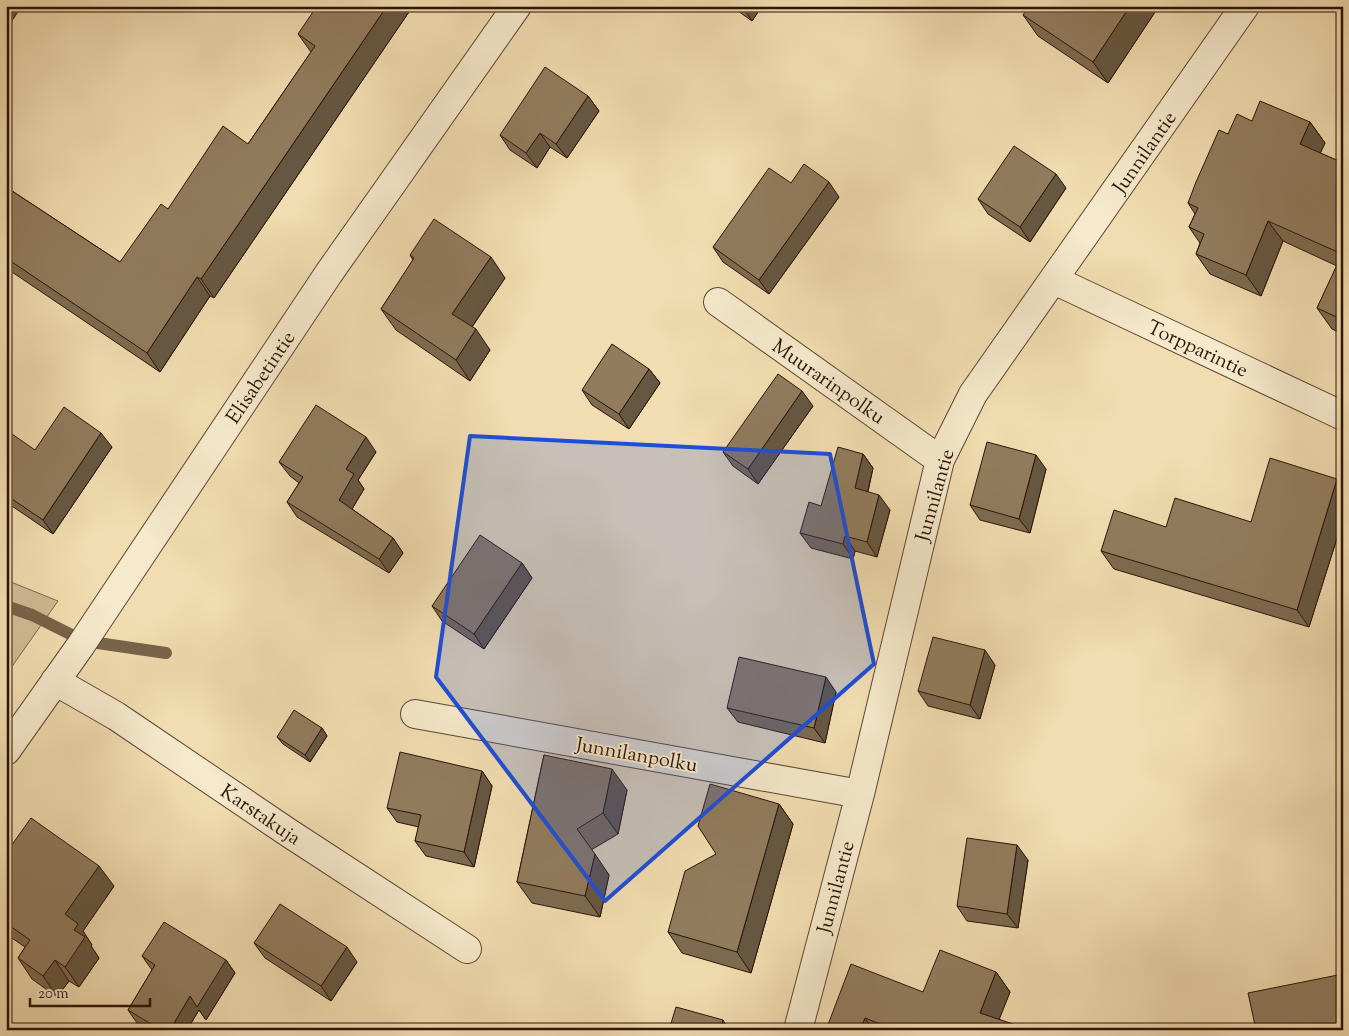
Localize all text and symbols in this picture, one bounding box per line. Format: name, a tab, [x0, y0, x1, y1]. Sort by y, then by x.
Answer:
street label: Junnilantie	[1106, 106, 1185, 201]
street label: Torpparintie	[1142, 314, 1252, 386]
street label: Elisabetintie	[220, 326, 304, 431]
street label: Muurarinpolku	[765, 333, 890, 433]
street label: Junnilantie	[909, 446, 963, 546]
street label: Junnilanpolku	[573, 731, 700, 781]
street label: Karstakuja	[213, 778, 306, 854]
street label: Junnilantie	[811, 838, 864, 938]
scale bar	[30, 976, 150, 1008]
text: 20 m	[38, 984, 69, 1005]

